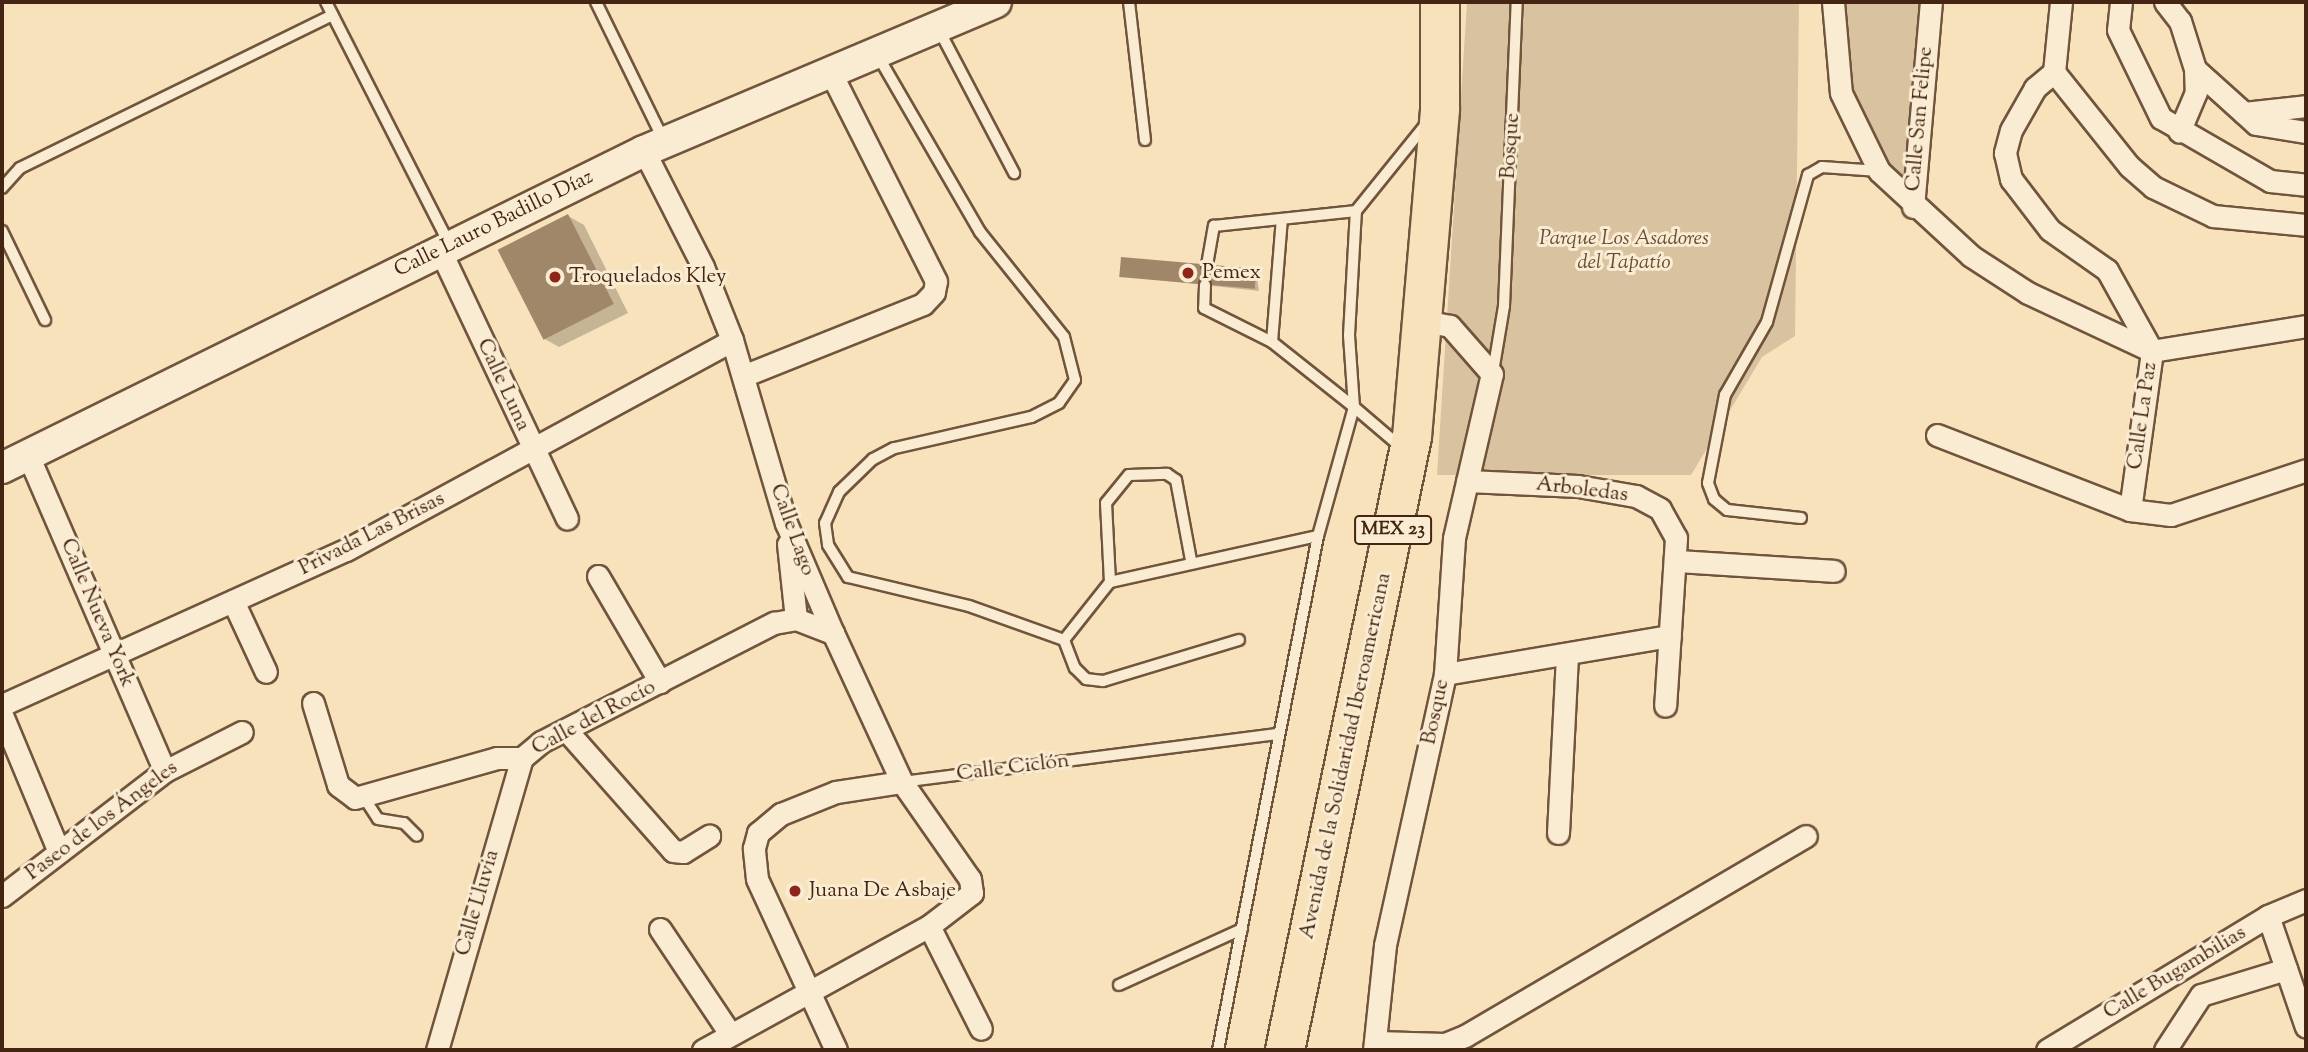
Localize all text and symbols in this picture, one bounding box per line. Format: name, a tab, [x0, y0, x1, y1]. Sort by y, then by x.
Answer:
street label: Calle San Felipe	[1901, 46, 1939, 192]
street label: Bosque	[1496, 112, 1526, 180]
street label: Calle Lauro Badillo Díaz	[390, 165, 598, 283]
park label: Parque Los Asadores del Tapatío	[1539, 226, 1709, 276]
place label: Pemex	[1202, 260, 1261, 286]
place label: Troquelados Kley	[569, 264, 726, 290]
marker: Pemex	[1180, 265, 1196, 281]
marker: Troquelados Kley	[547, 269, 563, 285]
street label: Calle Luna	[471, 335, 535, 435]
street label: Calle La Paz	[2123, 361, 2163, 471]
street label: Arboledas	[1535, 472, 1629, 508]
street label: Calle Lago	[764, 481, 820, 579]
street label: Privada Las Brisas	[295, 486, 449, 582]
road number: MEX 23	[1353, 514, 1433, 545]
street label: Calle Nueva York	[54, 535, 140, 691]
street label: Avenida de la Solidaridad Iberoamericana	[1295, 570, 1397, 942]
street label: Calle del Rocío	[528, 675, 660, 761]
street label: Bosque	[1417, 677, 1455, 747]
street label: Calle Ciclón	[955, 749, 1071, 787]
street label: Paseo de los Ángeles	[21, 756, 183, 886]
street label: Calle Lluvia	[451, 847, 505, 959]
place label: Juana De Asbaje	[809, 878, 956, 904]
marker: Juana De Asbaje	[787, 883, 803, 899]
street label: Calle Bugambilias	[2099, 921, 2251, 1025]

